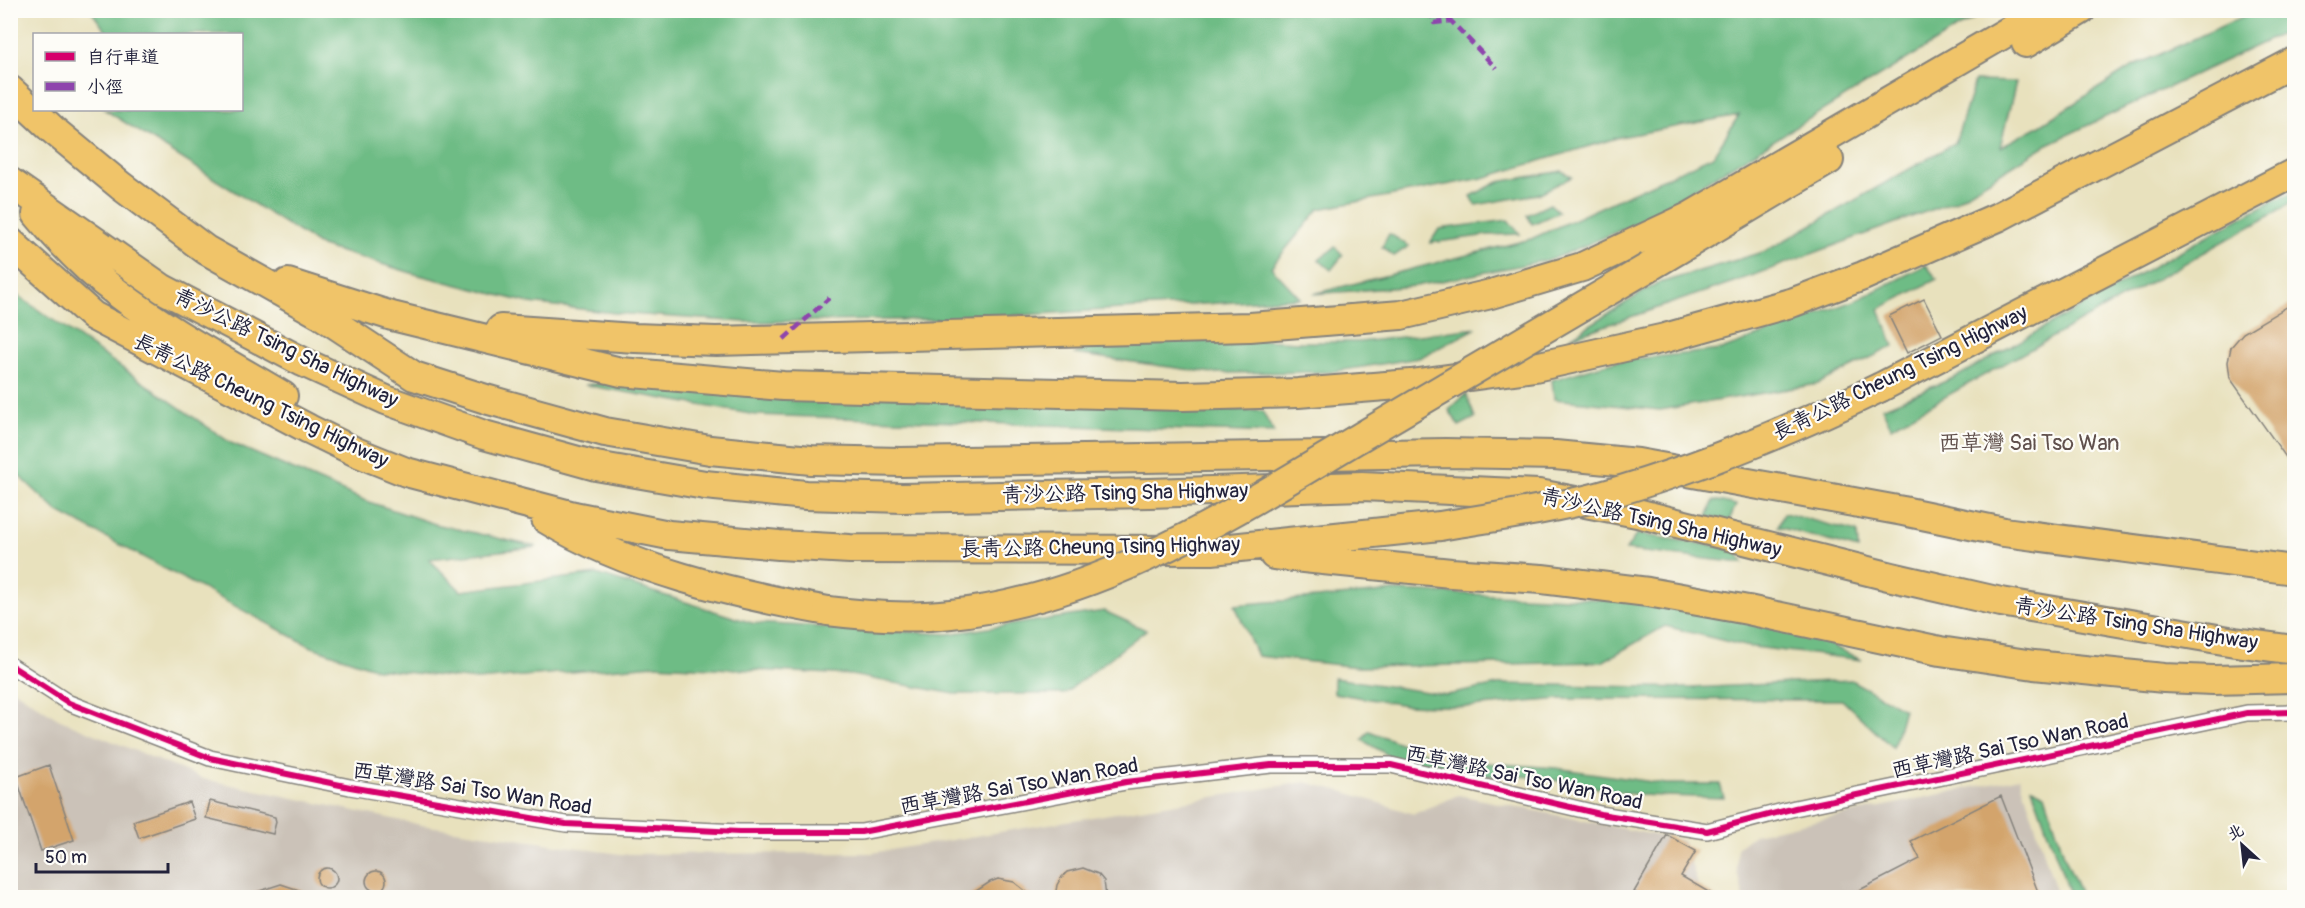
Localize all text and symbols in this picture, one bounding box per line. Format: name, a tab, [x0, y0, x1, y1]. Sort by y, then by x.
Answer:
legend	[33, 33, 243, 111]
text: 自行車道	[87, 46, 159, 69]
text: 小徑	[87, 76, 123, 99]
street label: 青沙公路 Tsing Sha Highway	[170, 282, 403, 414]
street label: 長青公路 Cheung Tsing Highway	[1768, 299, 2032, 447]
street label: 長青公路 Cheung Tsing Highway	[129, 327, 393, 475]
district label: 西草灣 Sai Tso Wan	[1939, 429, 2119, 457]
street label: 青沙公路 Tsing Sha Highway	[1002, 477, 1248, 509]
street label: 青沙公路 Tsing Sha Highway	[1538, 482, 1784, 564]
street label: 長青公路 Cheung Tsing Highway	[960, 531, 1240, 563]
street label: 青沙公路 Tsing Sha Highway	[2012, 591, 2260, 657]
street label: 西草灣路 Sai Tso Wan Road	[1889, 708, 2131, 784]
street label: 西草灣路 Sai Tso Wan Road	[1403, 740, 1645, 816]
street label: 西草灣路 Sai Tso Wan Road	[898, 752, 1140, 820]
street label: 西草灣路 Sai Tso Wan Road	[351, 757, 593, 821]
north arrow	[2212, 815, 2272, 875]
text: 北	[2224, 820, 2247, 845]
scale bar	[36, 836, 168, 874]
text: 50 m	[45, 846, 87, 869]

